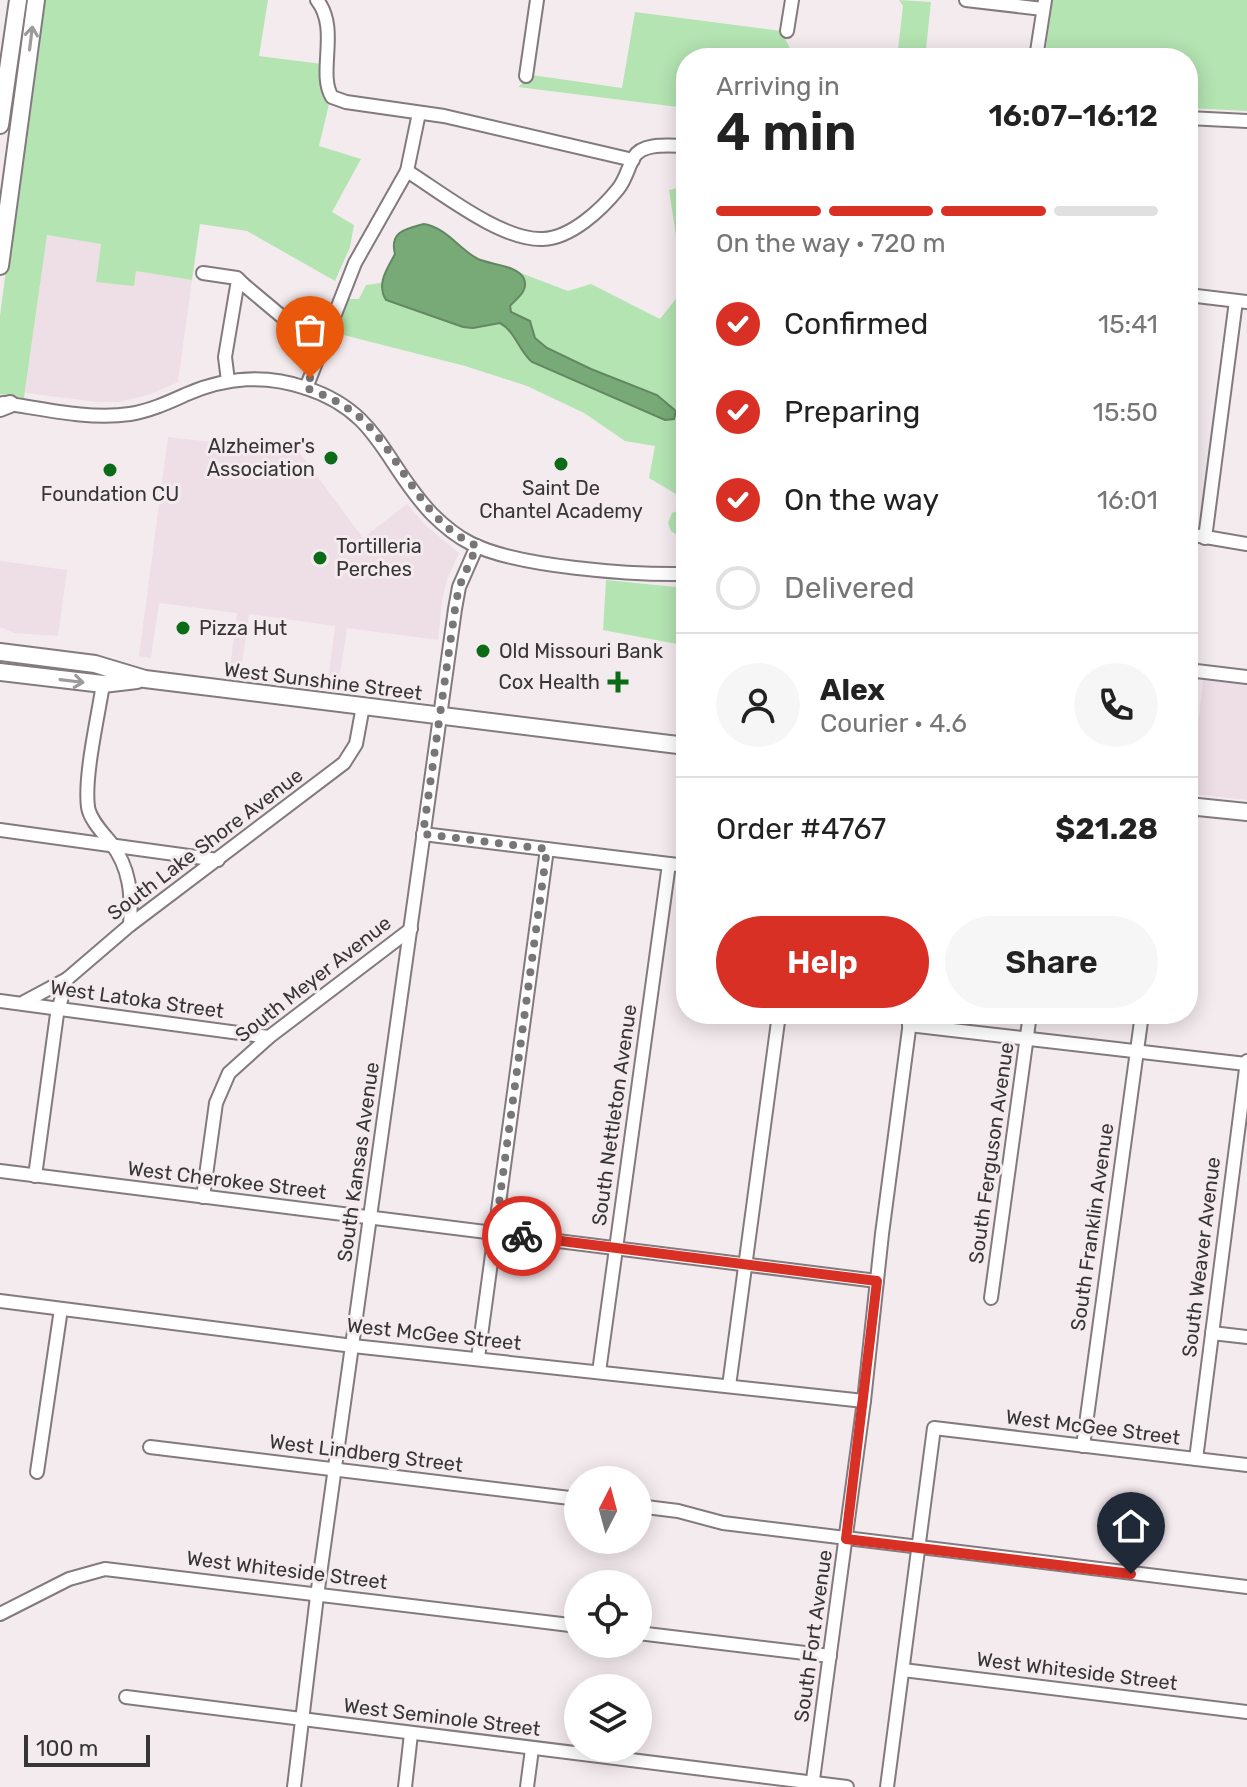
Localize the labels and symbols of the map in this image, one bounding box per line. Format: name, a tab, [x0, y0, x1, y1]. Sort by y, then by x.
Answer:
one-way arrow	[23, 25, 38, 52]
pin	[276, 296, 344, 378]
place label: Alzheimer's Association	[207, 434, 315, 481]
marker: Alzheimer's Association	[322, 449, 340, 467]
marker: Saint De Chantel Academy	[552, 455, 570, 473]
marker: Foundation CU	[101, 461, 119, 479]
place label: Saint De Chantel Academy	[479, 476, 643, 523]
place label: Foundation CU	[41, 482, 179, 506]
place label: Tortilleria Perches	[336, 534, 422, 581]
marker: Tortilleria Perches	[311, 549, 329, 567]
place label: Pizza Hut	[199, 616, 287, 640]
marker: Pizza Hut	[174, 619, 192, 637]
place label: Old Missouri Bank	[499, 639, 664, 663]
marker: Old Missouri Bank	[474, 642, 492, 660]
street label: West Sunshine Street	[222, 657, 424, 705]
place label: Cox Health	[498, 670, 600, 694]
marker: Cox Health	[607, 671, 629, 693]
one-way arrow	[58, 673, 85, 688]
street label: South Lake Shore Avenue	[103, 763, 307, 925]
street label: South Meyer Avenue	[230, 911, 396, 1047]
street label: West Latoka Street	[49, 975, 226, 1023]
street label: South Nettleton Avenue	[587, 1003, 641, 1227]
street label: South Ferguson Avenue	[964, 1041, 1018, 1265]
street label: South Kansas Avenue	[332, 1060, 384, 1264]
street label: South Franklin Avenue	[1066, 1122, 1118, 1332]
street label: South Weaver Avenue	[1177, 1155, 1225, 1359]
street label: West Cherokee Street	[126, 1156, 328, 1204]
courier	[482, 1196, 562, 1276]
street label: West McGee Street	[346, 1313, 523, 1355]
street label: West McGee Street	[1005, 1404, 1182, 1450]
street label: West Lindberg Street	[268, 1429, 464, 1477]
north arrow	[564, 1466, 652, 1554]
pin	[1097, 1492, 1165, 1574]
street label: West Whiteside Street	[185, 1546, 389, 1594]
street label: South Fort Avenue	[789, 1548, 837, 1724]
street label: West Whiteside Street	[975, 1647, 1179, 1695]
street label: West Seminole Street	[342, 1693, 542, 1741]
scale bar	[24, 1731, 150, 1767]

